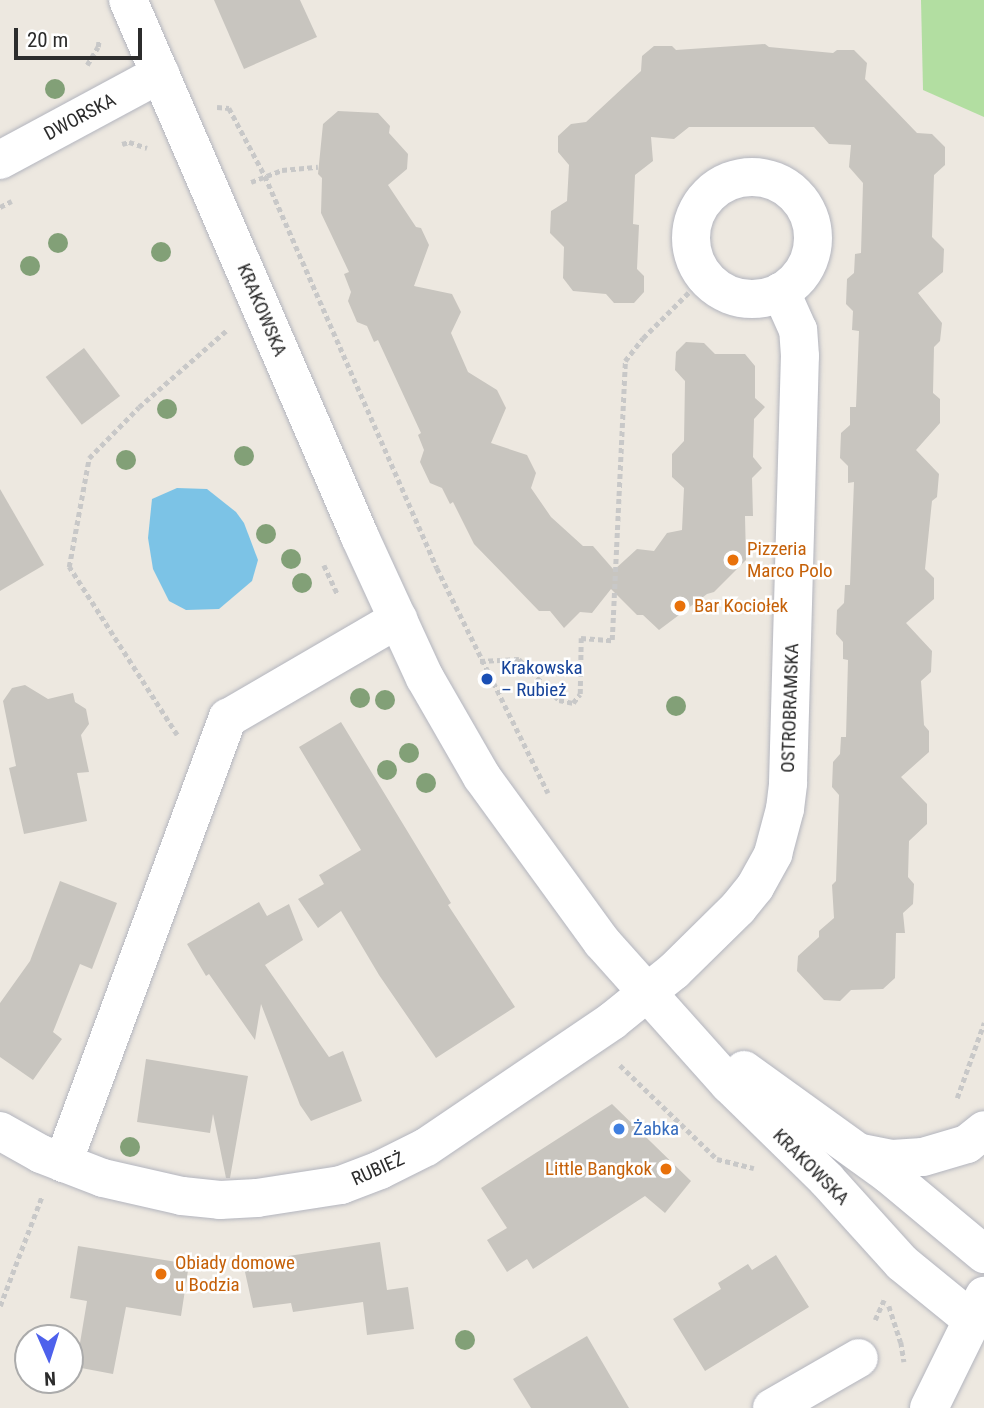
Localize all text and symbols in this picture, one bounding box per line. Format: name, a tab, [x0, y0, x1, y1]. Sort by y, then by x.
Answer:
scale bar	[18, 14, 145, 58]
text: 20 m	[27, 28, 68, 52]
street label: DWORSKA	[40, 89, 120, 145]
street label: KRAKOWSKA	[232, 260, 292, 360]
place label: Pizzeria Marco Polo	[747, 538, 833, 582]
marker: Pizzeria Marco Polo	[725, 552, 741, 568]
place label: Bar Kociołek	[694, 595, 788, 617]
marker: Bar Kociołek	[672, 598, 688, 614]
street label: OSTROBRAMSKA	[776, 643, 804, 773]
place label: Krakowska – Rubież	[501, 657, 583, 701]
marker: Krakowska – Rubież	[479, 671, 495, 687]
place label: Żabka	[633, 1118, 679, 1140]
marker: Żabka	[611, 1121, 627, 1137]
street label: KRAKOWSKA	[768, 1124, 854, 1210]
street label: RUBIEŻ	[348, 1147, 408, 1191]
place label: Little Bangkok	[545, 1158, 652, 1180]
marker: Little Bangkok	[658, 1161, 674, 1177]
place label: Obiady domowe u Bodzia	[175, 1252, 295, 1296]
marker: Obiady domowe u Bodzia	[153, 1266, 169, 1282]
north arrow	[14, 1324, 84, 1394]
text: N	[44, 1367, 56, 1390]

